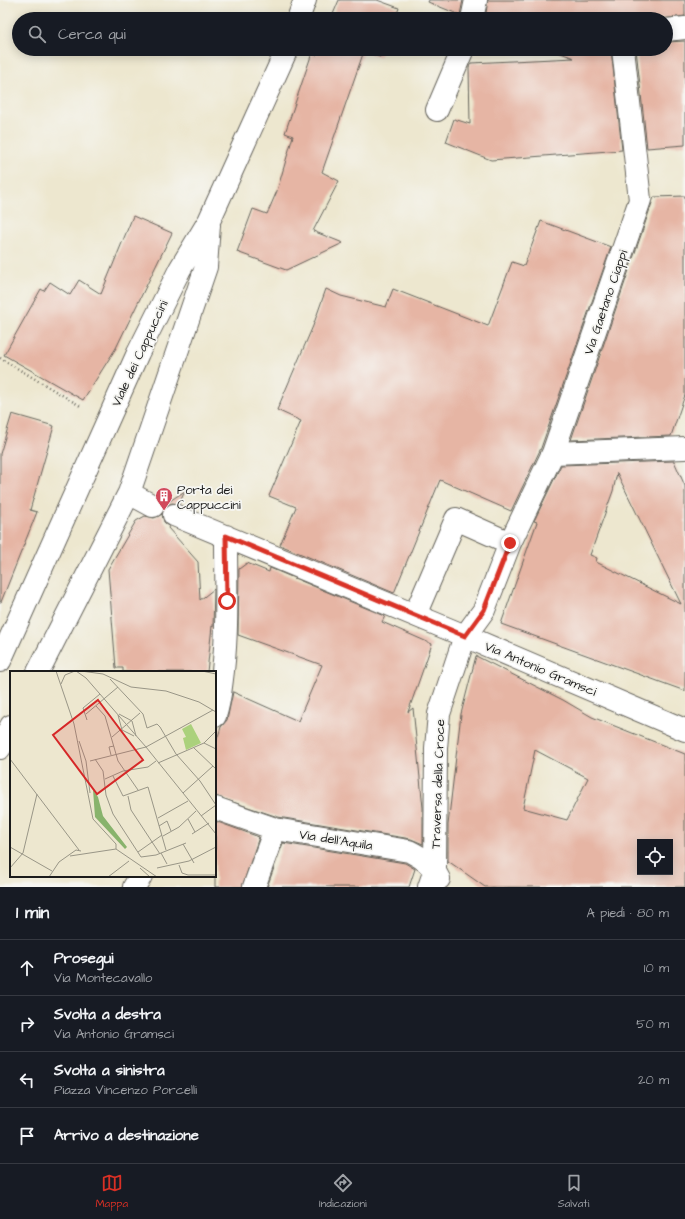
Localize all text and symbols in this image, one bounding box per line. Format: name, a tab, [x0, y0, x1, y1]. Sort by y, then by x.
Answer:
search box	[12, 12, 673, 56]
icon: search	[26, 23, 48, 45]
text: Cerca qui	[58, 24, 126, 45]
street label: Via Gaetano Ciappi	[580, 248, 632, 357]
street label: Viale dei Cappuccini	[107, 297, 173, 410]
place label: Porta dei Cappuccini	[177, 481, 241, 514]
building icon: Porta dei Cappuccini	[154, 486, 174, 511]
route end	[501, 534, 519, 552]
route start	[218, 592, 236, 610]
street label: Via Antonio Gramsci	[482, 637, 599, 701]
inset map	[10, 671, 216, 877]
street label: Traversa della Croce	[427, 719, 449, 849]
street label: Via dell'Aquila	[298, 825, 374, 855]
map controls	[637, 839, 673, 875]
button: locate	[637, 839, 673, 875]
text: 1 min	[16, 901, 49, 925]
text: A piedi · 80 m	[586, 904, 669, 922]
text: Prosegui	[54, 948, 114, 969]
icon: ahead	[16, 957, 38, 979]
text: 10 m	[644, 959, 669, 977]
text: Via Montecavallo	[54, 969, 152, 987]
text: Svolta a destra	[54, 1004, 161, 1025]
icon: right	[16, 1013, 38, 1035]
text: 50 m	[636, 1015, 669, 1033]
text: Via Antonio Gramsci	[54, 1025, 174, 1043]
text: Svolta a sinistra	[54, 1060, 165, 1081]
icon: left	[16, 1069, 38, 1091]
text: 20 m	[638, 1071, 669, 1089]
text: Piazza Vincenzo Porcelli	[54, 1081, 197, 1099]
icon: arrive	[16, 1125, 38, 1147]
text: Arrivo a destinazione	[54, 1125, 199, 1146]
tab: Mappa	[96, 1172, 128, 1211]
tab: Indicazioni	[319, 1172, 367, 1211]
tab: Salvati	[558, 1172, 589, 1211]

